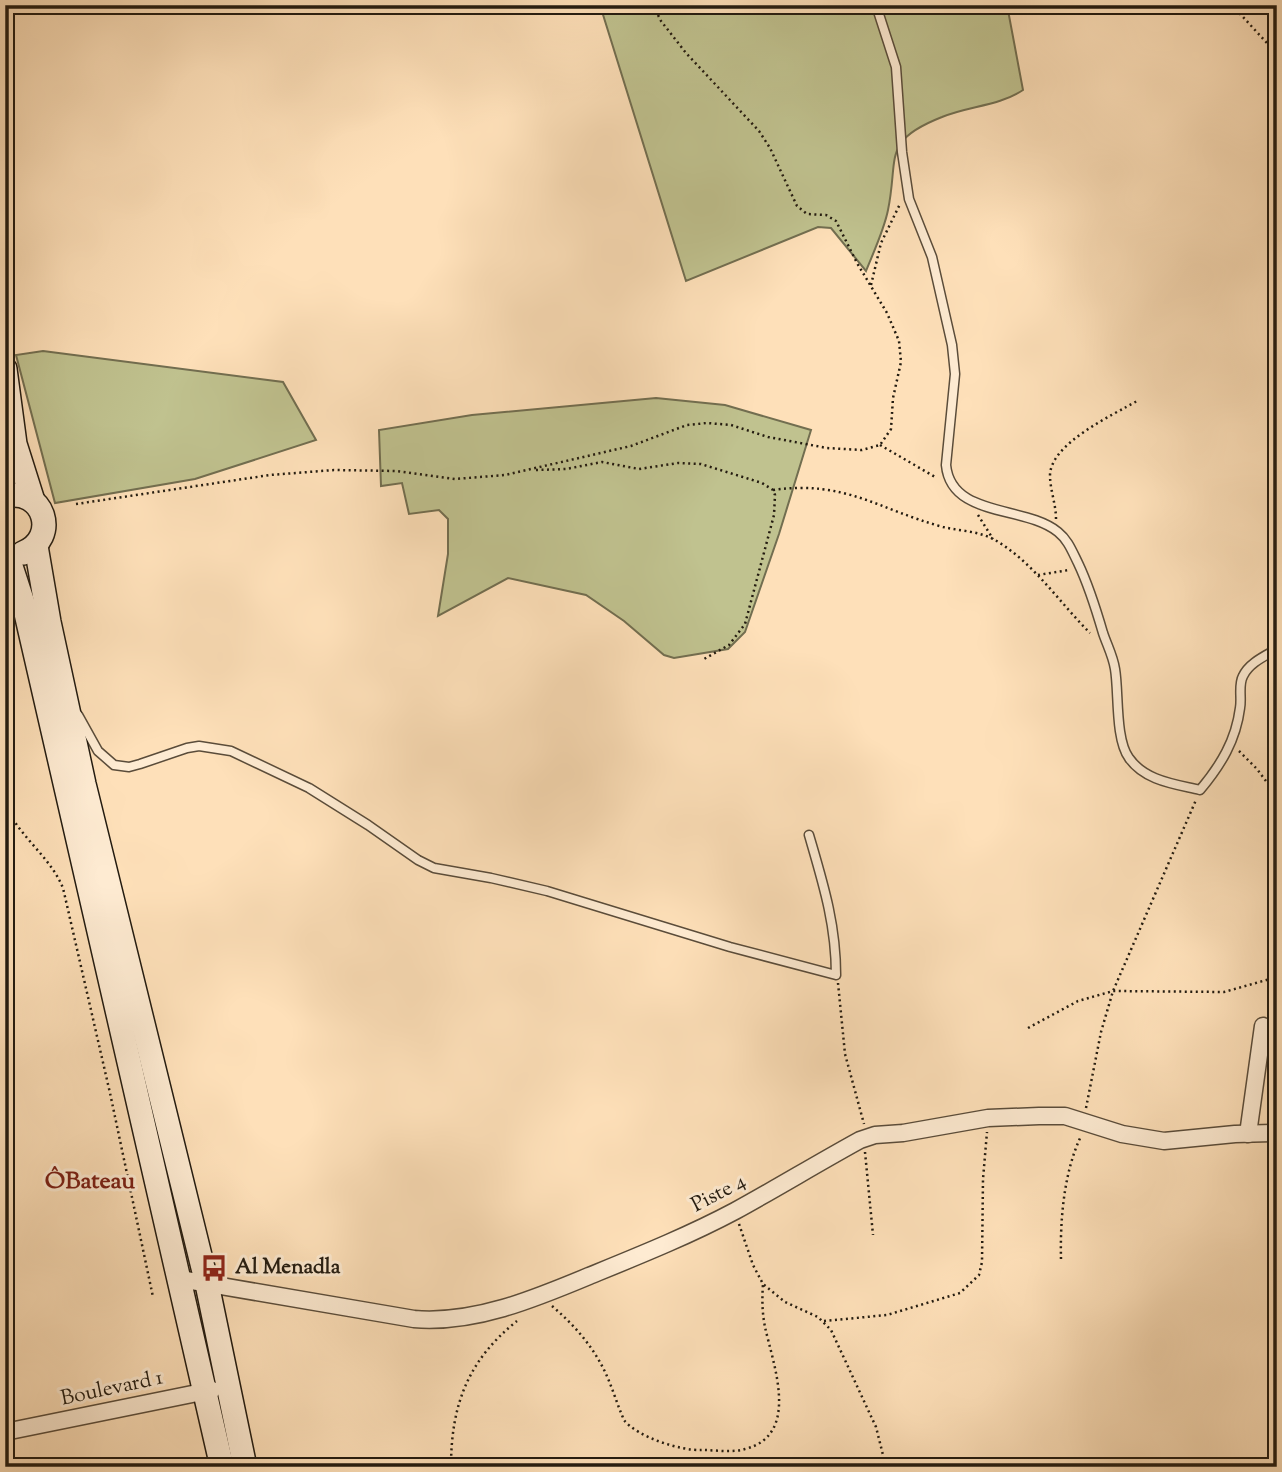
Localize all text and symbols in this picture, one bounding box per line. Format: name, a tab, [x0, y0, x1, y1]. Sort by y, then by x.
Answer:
district label: ÔBateau	[45, 1165, 135, 1199]
street label: Piste 4	[686, 1167, 752, 1221]
bus stop icon: Al Menadla	[199, 1253, 229, 1283]
place label: Al Menadla	[235, 1253, 341, 1283]
street label: Boulevard 1	[58, 1364, 166, 1414]

